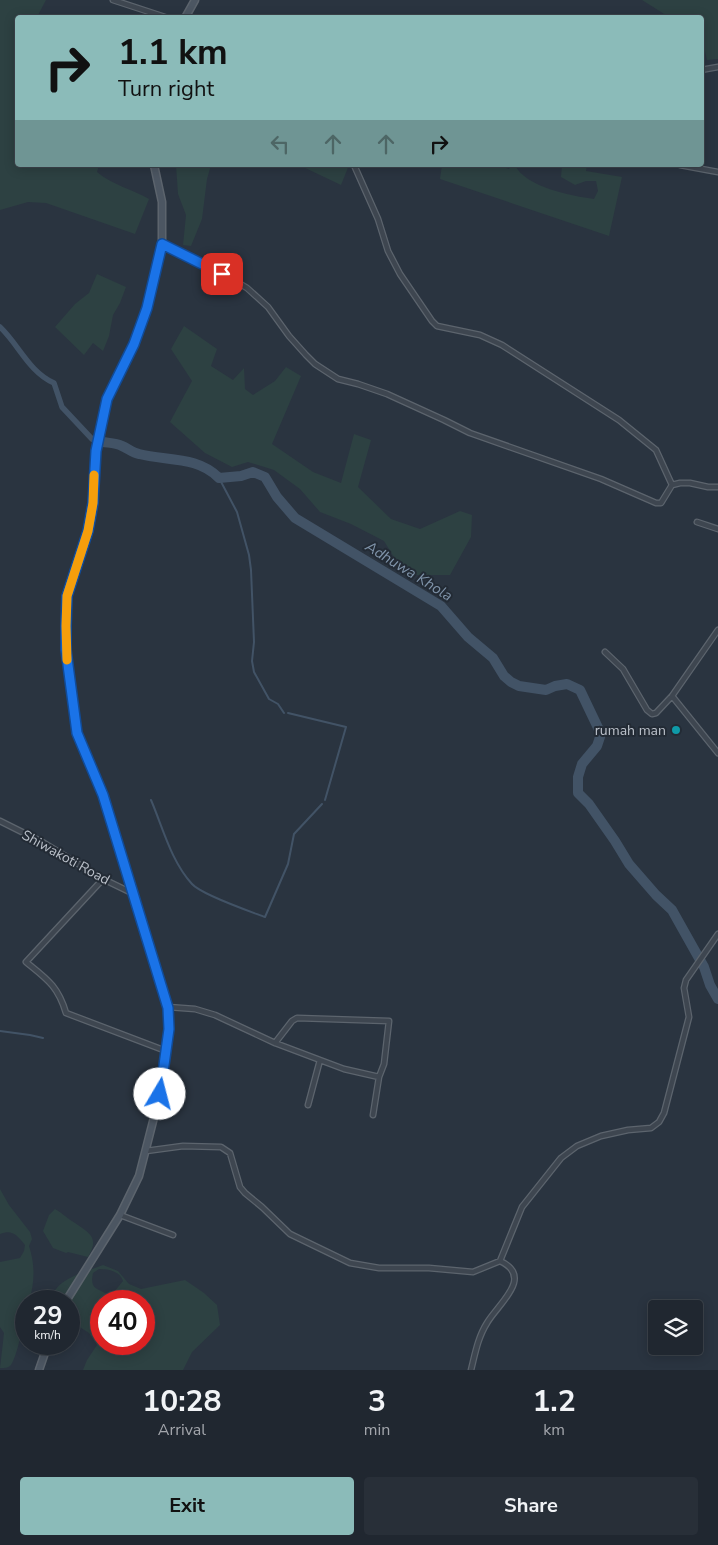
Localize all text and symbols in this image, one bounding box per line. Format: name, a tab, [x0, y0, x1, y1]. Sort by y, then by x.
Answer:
text: 1.1 km	[118, 29, 228, 76]
icon: right	[35, 35, 100, 100]
text: Turn right	[118, 74, 214, 104]
icon: left	[266, 130, 294, 158]
icon: ahead	[319, 130, 347, 158]
icon: ahead	[372, 130, 400, 158]
icon: right	[425, 130, 453, 158]
pin	[201, 253, 243, 295]
icon: arrive	[208, 260, 236, 288]
water label: Adhuwa Khola	[361, 536, 457, 606]
place label: rumah man	[595, 721, 666, 740]
marker: rumah man	[670, 724, 682, 736]
street label: Shiwakoti Road	[18, 825, 113, 889]
position arrow	[133, 1067, 185, 1119]
speed limit sign: 40	[90, 1290, 155, 1355]
text: 29	[32, 1299, 63, 1333]
map controls	[648, 1300, 703, 1355]
button: layers	[648, 1300, 703, 1355]
text: km/h	[34, 1327, 61, 1343]
text: 10:28	[142, 1381, 222, 1422]
text: 3	[368, 1381, 386, 1422]
text: 1.2	[532, 1381, 576, 1422]
text: Arrival	[158, 1419, 206, 1441]
text: min	[364, 1419, 390, 1441]
text: km	[543, 1419, 565, 1441]
button: Exit	[20, 1477, 354, 1535]
button: Share	[364, 1477, 698, 1535]

